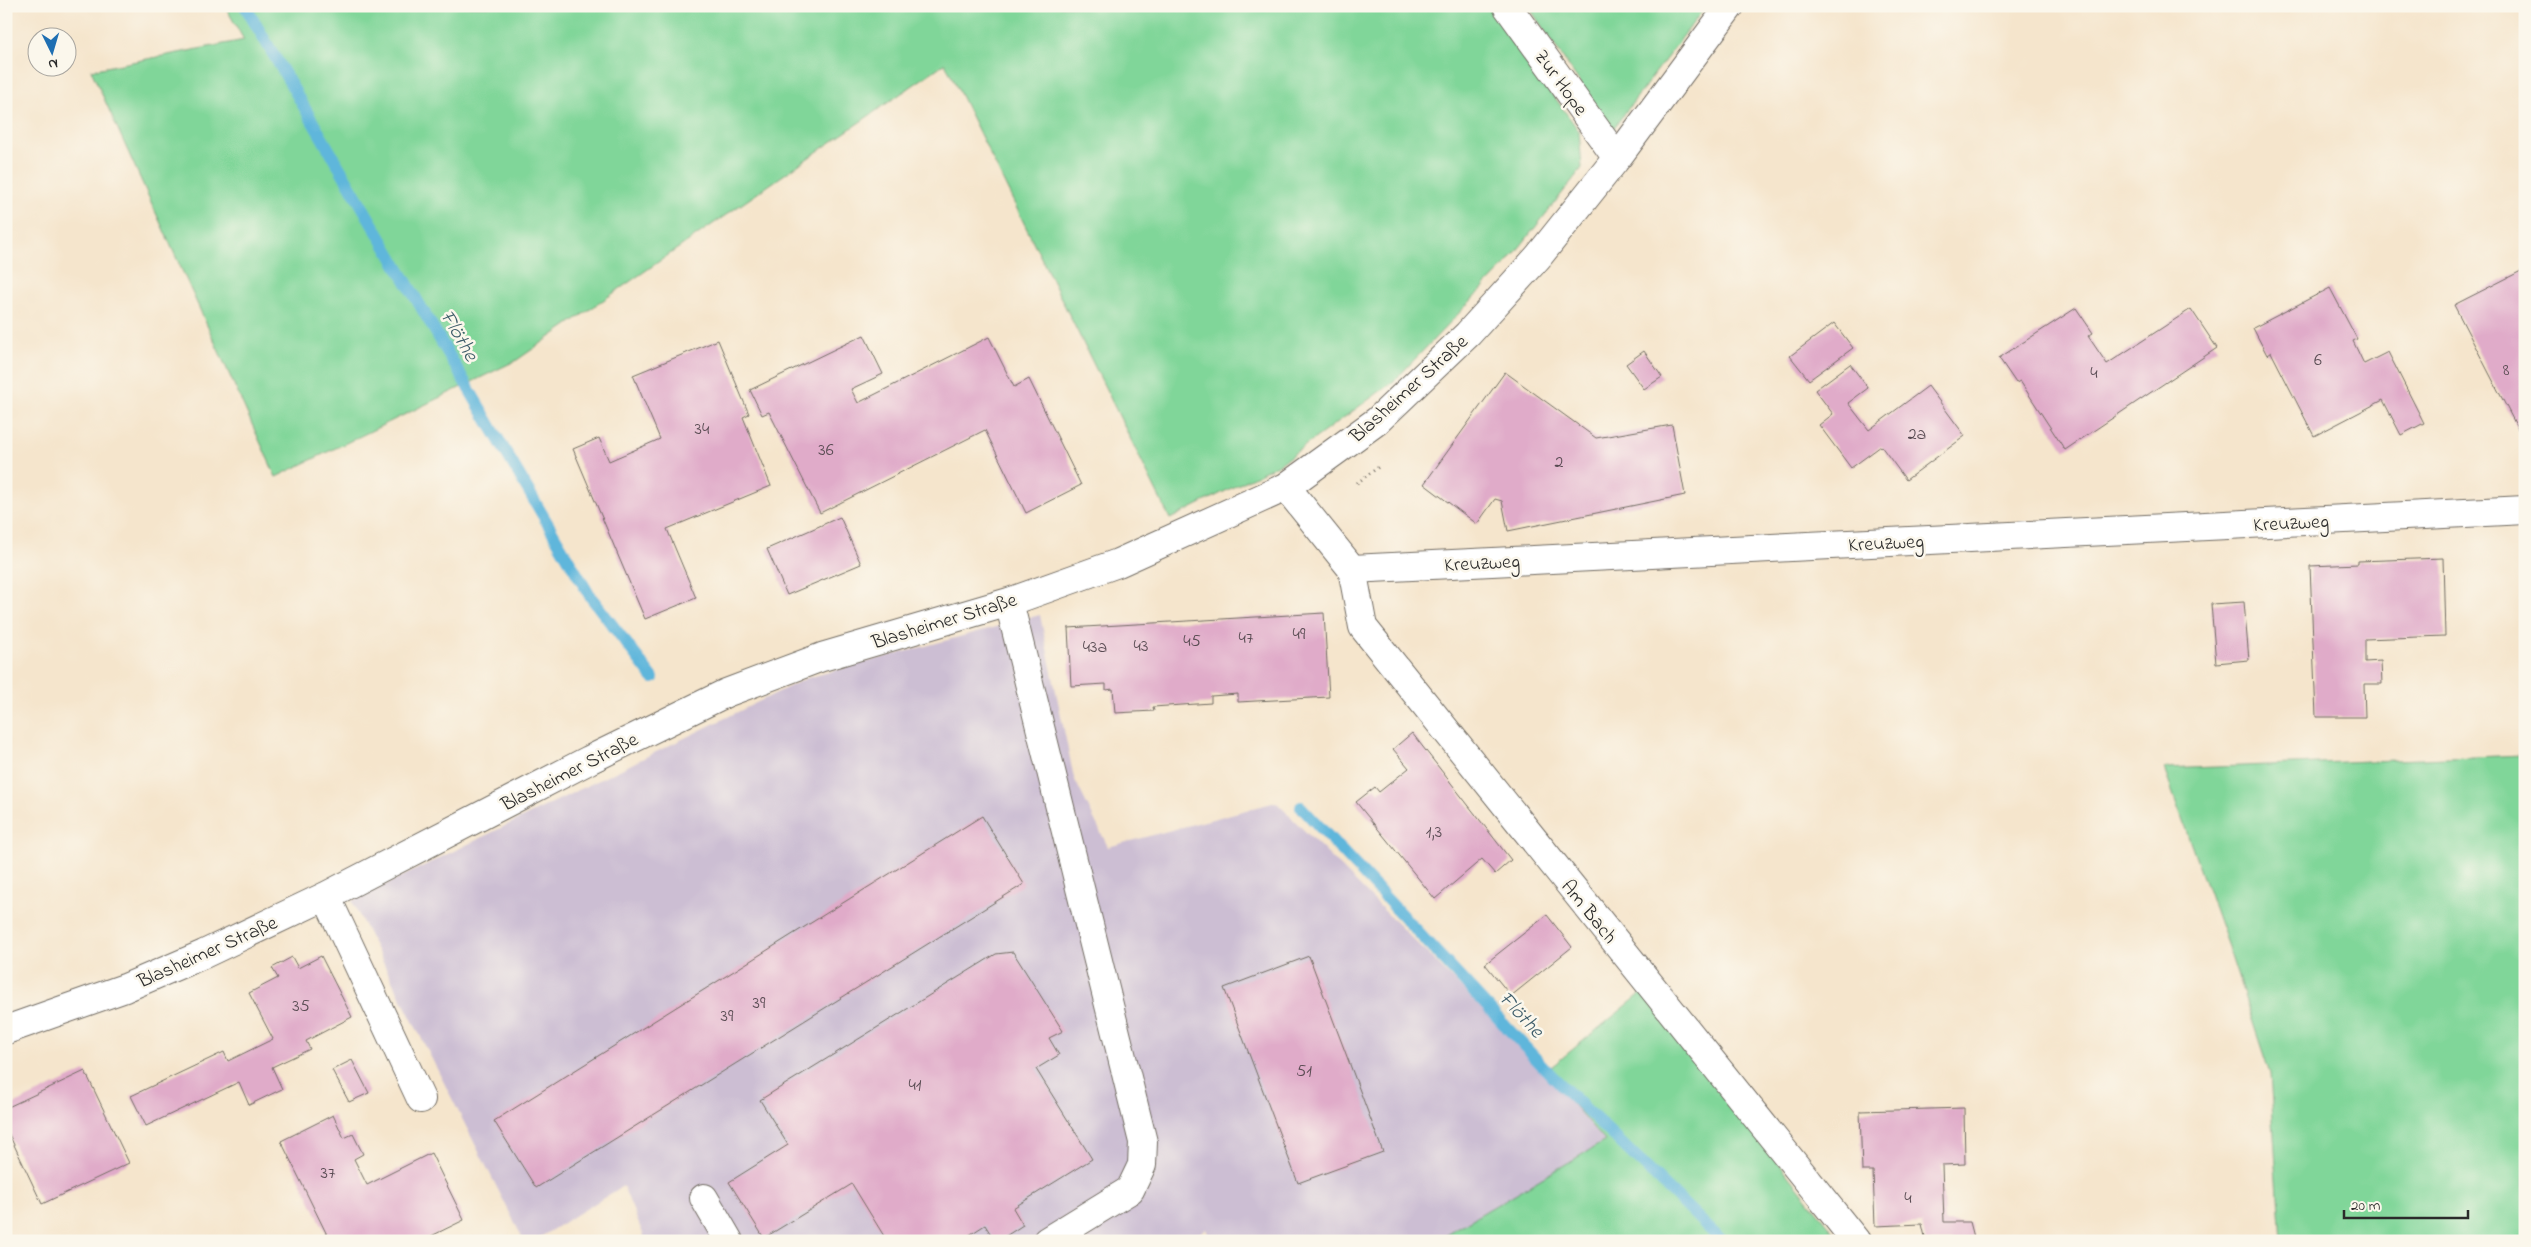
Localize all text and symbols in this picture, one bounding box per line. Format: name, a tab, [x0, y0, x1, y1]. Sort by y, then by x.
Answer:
north arrow	[28, 28, 78, 78]
street label: Zur Hope	[1526, 44, 1594, 123]
text: N	[47, 53, 59, 74]
water label: Flöthe	[432, 305, 486, 368]
street label: Blasheimer Straße	[1343, 329, 1475, 452]
house number: 6	[2314, 348, 2322, 374]
house number: 8	[2503, 358, 2510, 384]
house number: 4	[2090, 361, 2098, 387]
house number: 34	[695, 417, 710, 443]
house number: 2a	[1908, 422, 1926, 448]
house number: 36	[818, 438, 834, 464]
house number: 2	[1555, 450, 1564, 476]
street label: Kreuzweg	[2253, 508, 2330, 542]
street label: Kreuzweg	[1848, 528, 1925, 562]
street label: Kreuzweg	[1444, 548, 1521, 582]
street label: Blasheimer Straße	[868, 587, 1021, 659]
house number: 49	[1293, 622, 1306, 648]
house number: 47	[1239, 626, 1254, 652]
house number: 45	[1183, 629, 1201, 655]
house number: 43	[1134, 634, 1148, 660]
house number: 43a	[1083, 635, 1107, 661]
street label: Blasheimer Straße	[496, 726, 644, 821]
house number: 1,3	[1426, 820, 1442, 846]
street label: Am Bach	[1553, 874, 1623, 951]
street label: Blasheimer Straße	[133, 909, 283, 998]
water label: Flöthe	[1491, 985, 1551, 1047]
house number: 39	[753, 991, 766, 1017]
house number: 35	[292, 994, 310, 1020]
house number: 39	[721, 1004, 734, 1030]
house number: 51	[1296, 1059, 1312, 1085]
house number: 41	[908, 1073, 922, 1099]
house number: 37	[321, 1161, 336, 1187]
house number: 4	[1904, 1186, 1912, 1212]
scale bar	[2344, 1187, 2467, 1219]
text: 20 m	[2351, 1195, 2381, 1217]

